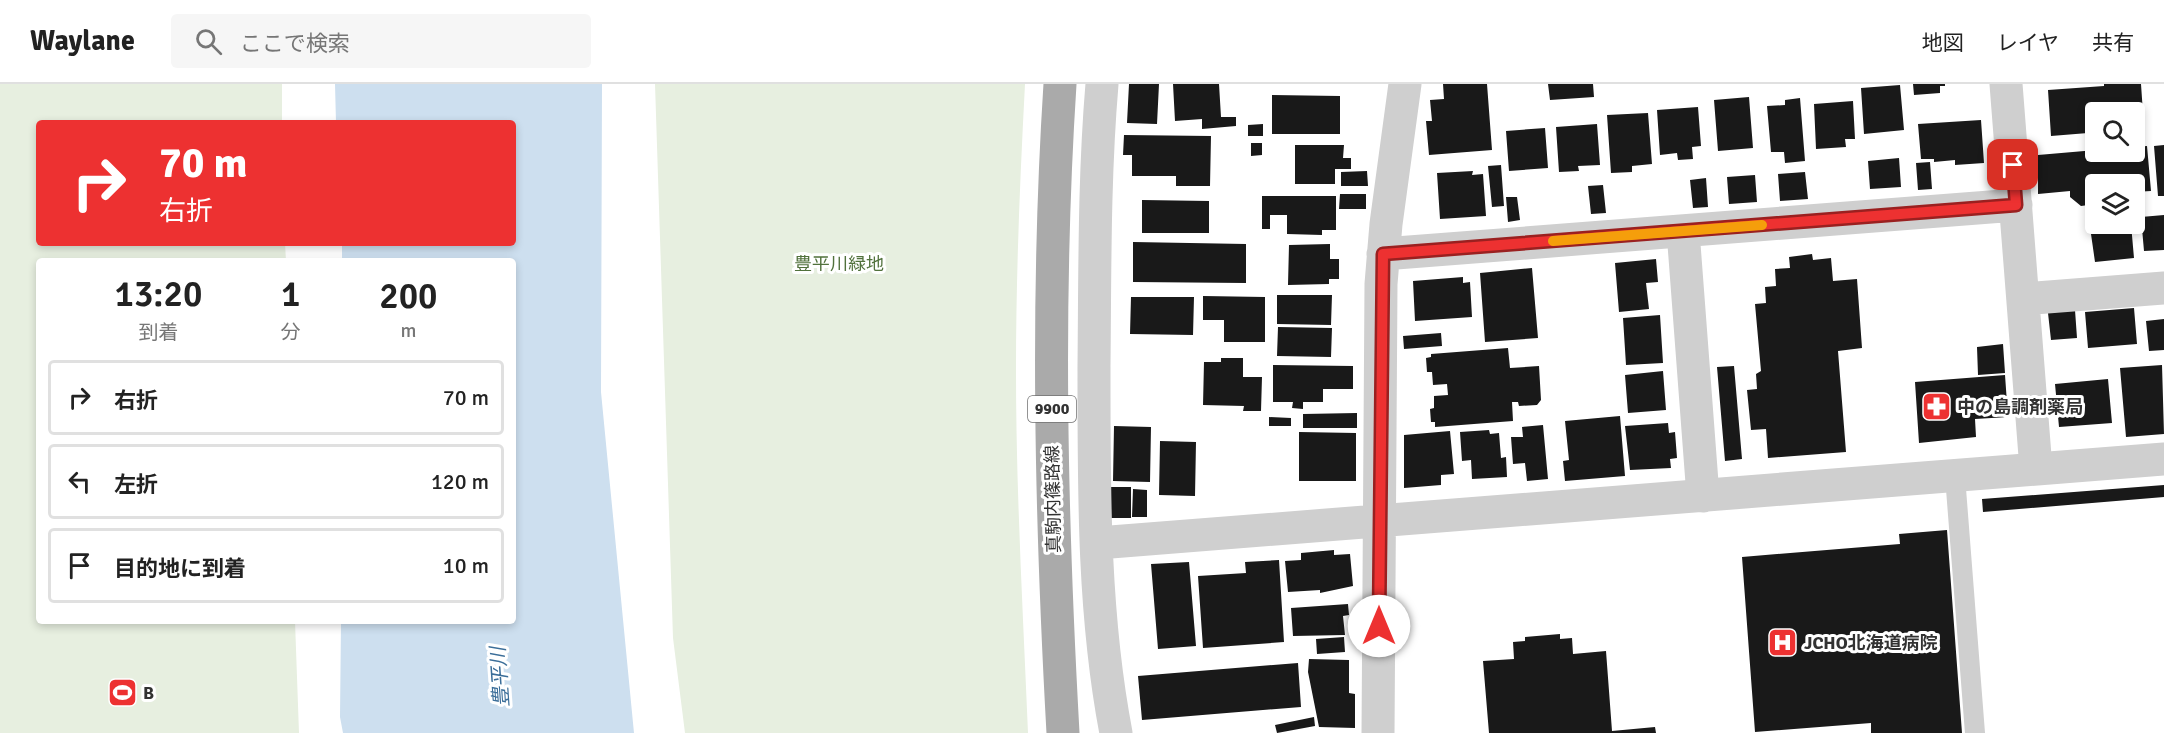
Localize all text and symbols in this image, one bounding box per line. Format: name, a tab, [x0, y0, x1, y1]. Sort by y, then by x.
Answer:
search box	[171, 14, 591, 68]
text: Waylane	[30, 24, 135, 58]
icon: search	[192, 25, 225, 58]
text: ここで検索	[240, 30, 350, 57]
text: 地図	[1922, 30, 1964, 56]
text: レイヤ	[1997, 30, 2059, 56]
text: 共有	[2092, 30, 2134, 56]
map controls	[2085, 102, 2145, 234]
button: search	[2085, 102, 2145, 162]
text: 70 m	[159, 138, 248, 189]
pin	[1987, 139, 2038, 190]
icon: right	[60, 144, 138, 222]
icon: arrive	[1996, 148, 2029, 181]
button: layers	[2085, 174, 2145, 234]
text: 右折	[159, 195, 213, 228]
park label: 豊平川緑地	[794, 253, 884, 275]
text: 13:20	[114, 272, 202, 317]
text: 1	[281, 272, 301, 317]
text: 200	[379, 274, 438, 319]
text: m	[400, 318, 416, 343]
text: 到着	[138, 320, 178, 345]
text: 分	[281, 320, 301, 345]
icon: right	[63, 381, 96, 414]
text: 70 m	[443, 384, 489, 411]
text: 右折	[114, 387, 158, 414]
pharmacy icon: 中の島調剤薬局	[1920, 391, 1952, 423]
road number: 9900	[1028, 396, 1076, 422]
place label: 中の島調剤薬局	[1957, 396, 2083, 418]
street label: 真駒内篠路線	[1041, 445, 1065, 553]
icon: left	[63, 465, 96, 498]
text: 120 m	[431, 468, 489, 495]
text: 左折	[114, 471, 158, 498]
icon: arrive	[63, 549, 96, 582]
text: 10 m	[443, 552, 489, 579]
text: 目的地に到着	[114, 555, 246, 582]
position arrow	[1347, 594, 1411, 658]
hospital icon: JCHO北海道病院	[1767, 627, 1799, 659]
place label: JCHO北海道病院	[1804, 632, 1938, 654]
water label: 豊平川	[485, 644, 515, 708]
sports icon: B	[106, 677, 138, 709]
place label: B	[143, 682, 154, 704]

